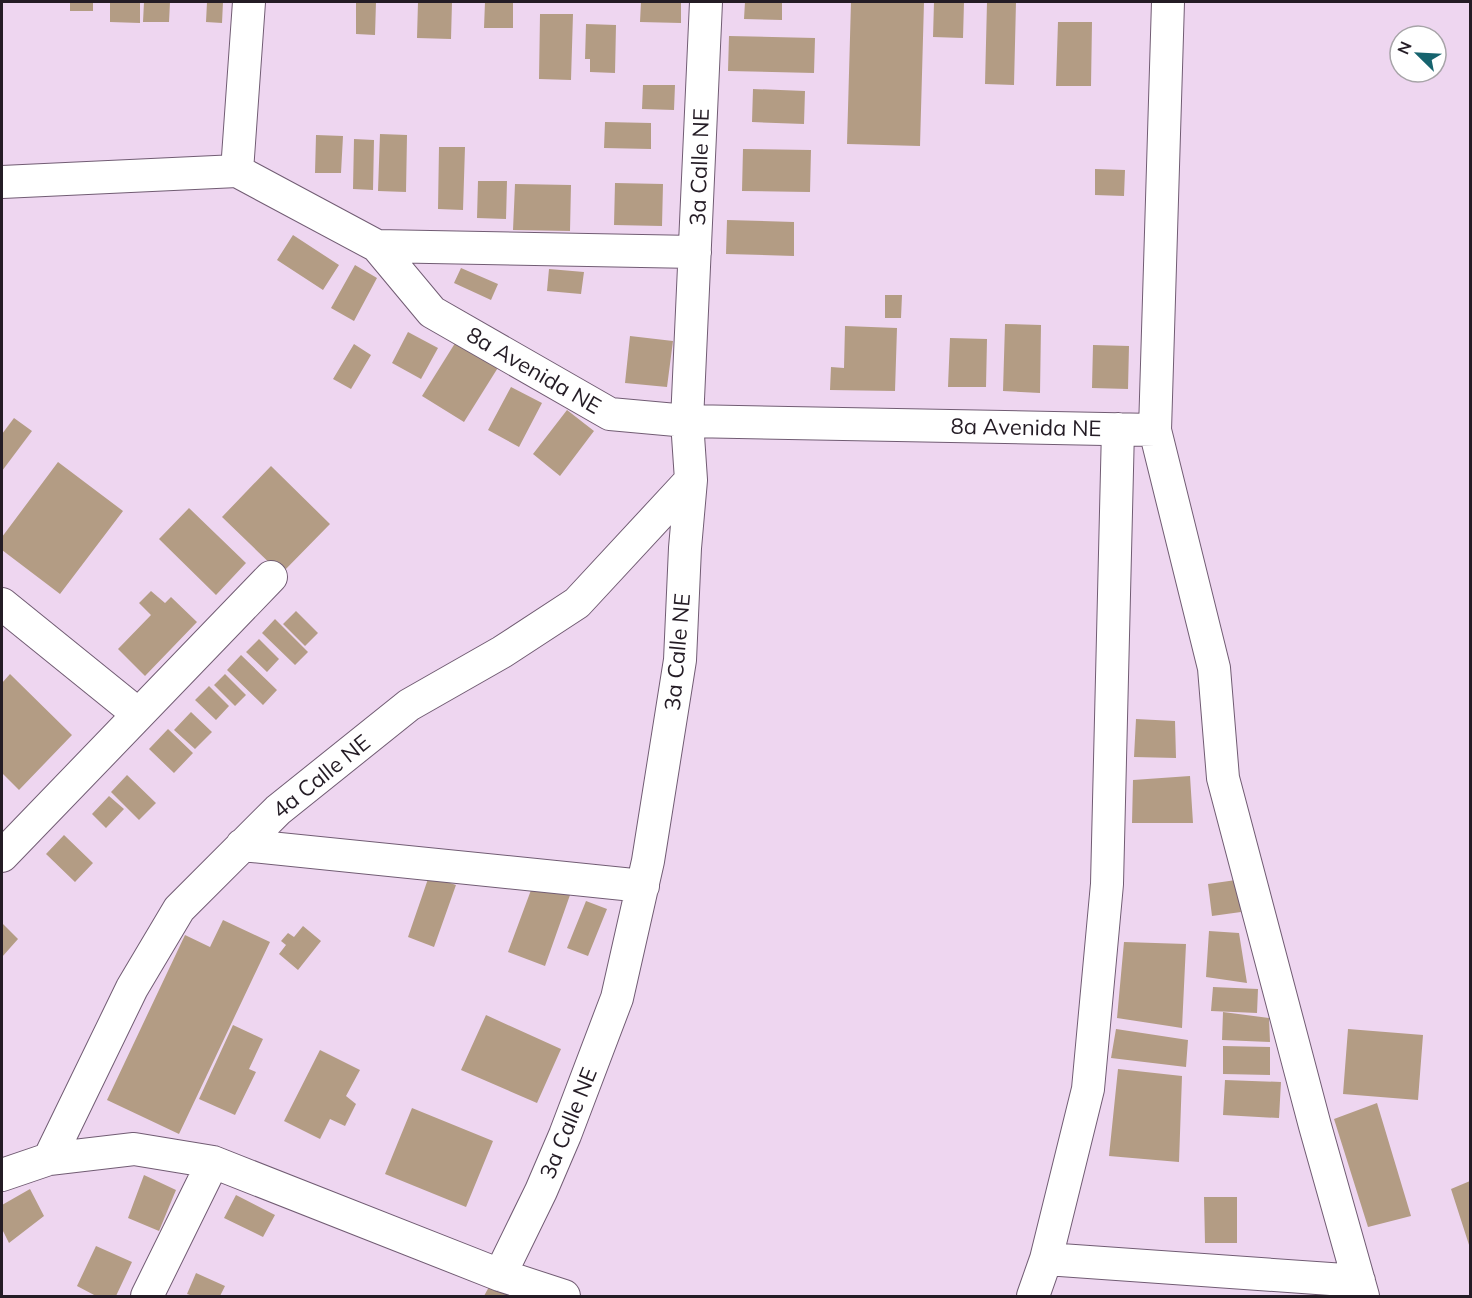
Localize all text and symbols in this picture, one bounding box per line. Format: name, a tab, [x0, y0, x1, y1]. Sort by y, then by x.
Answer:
north arrow	[1388, 24, 1448, 84]
text: N	[1393, 38, 1416, 57]
street label: 3a Calle NE	[683, 108, 715, 226]
street label: 8a Avenida NE	[462, 320, 606, 420]
street label: 8a Avenida NE	[950, 412, 1102, 442]
street label: 3a Calle NE	[658, 592, 696, 712]
street label: 4a Calle NE	[266, 728, 376, 824]
street label: 3a Calle NE	[533, 1063, 603, 1183]

